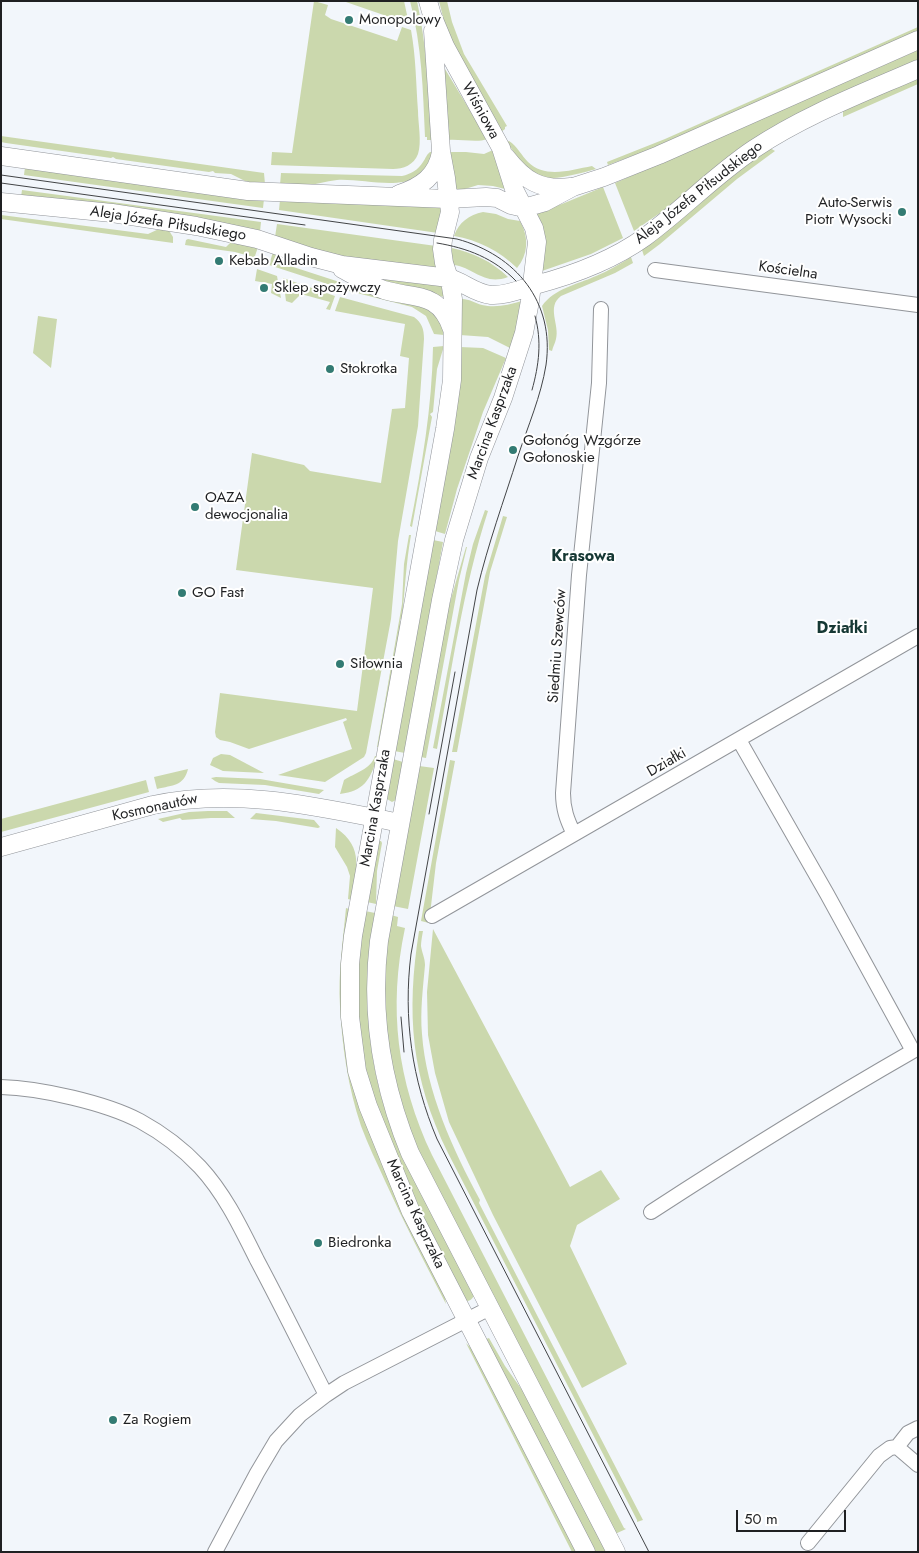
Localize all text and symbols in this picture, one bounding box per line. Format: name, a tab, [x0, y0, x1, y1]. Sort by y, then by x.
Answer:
place label: Monopolowy	[359, 11, 441, 29]
marker: Monopolowy	[343, 14, 355, 26]
street label: Wiśniowa	[457, 80, 503, 142]
street label: Aleja Józefa Piłsudskiego	[631, 137, 767, 249]
place label: Auto-Serwis Piotr Wysocki	[805, 194, 892, 229]
street label: Aleja Józefa Piłsudskiego	[89, 203, 247, 245]
marker: Auto-Serwis Piotr Wysocki	[896, 206, 908, 218]
place label: Kebab Alladin	[229, 252, 318, 270]
marker: Kebab Alladin	[213, 255, 225, 267]
street label: Kościelna	[757, 258, 819, 284]
place label: Sklep spożywczy	[274, 279, 381, 297]
marker: Sklep spożywczy	[258, 282, 270, 294]
place label: Stokrotka	[340, 360, 397, 378]
marker: Stokrotka	[324, 363, 336, 375]
street label: Marcina Kasprzaka	[464, 364, 522, 482]
place label: Gołonóg Wzgórze Gołonoskie	[523, 432, 641, 467]
marker: Gołonóg Wzgórze Gołonoskie	[507, 444, 519, 456]
place label: OAZA dewocjonalia	[205, 489, 288, 524]
marker: OAZA dewocjonalia	[189, 501, 201, 513]
district label: Krasowa	[551, 547, 615, 567]
place label: GO Fast	[192, 584, 244, 602]
marker: GO Fast	[176, 587, 188, 599]
street label: Siedmiu Szewców	[545, 588, 571, 704]
district label: Działki	[816, 619, 868, 639]
place label: Siłownia	[350, 655, 403, 673]
marker: Siłownia	[334, 658, 346, 670]
street label: Działki	[644, 745, 690, 781]
street label: Marcina Kasprzaka	[357, 748, 395, 868]
street label: Kosmonautów	[111, 790, 199, 826]
street label: Marcina Kasprzaka	[382, 1156, 448, 1272]
place label: Biedronka	[328, 1234, 391, 1252]
marker: Biedronka	[312, 1237, 324, 1249]
place label: Za Rogiem	[123, 1411, 191, 1429]
marker: Za Rogiem	[107, 1414, 119, 1426]
scale bar	[739, 1500, 849, 1532]
text: 50 m	[744, 1508, 778, 1530]

